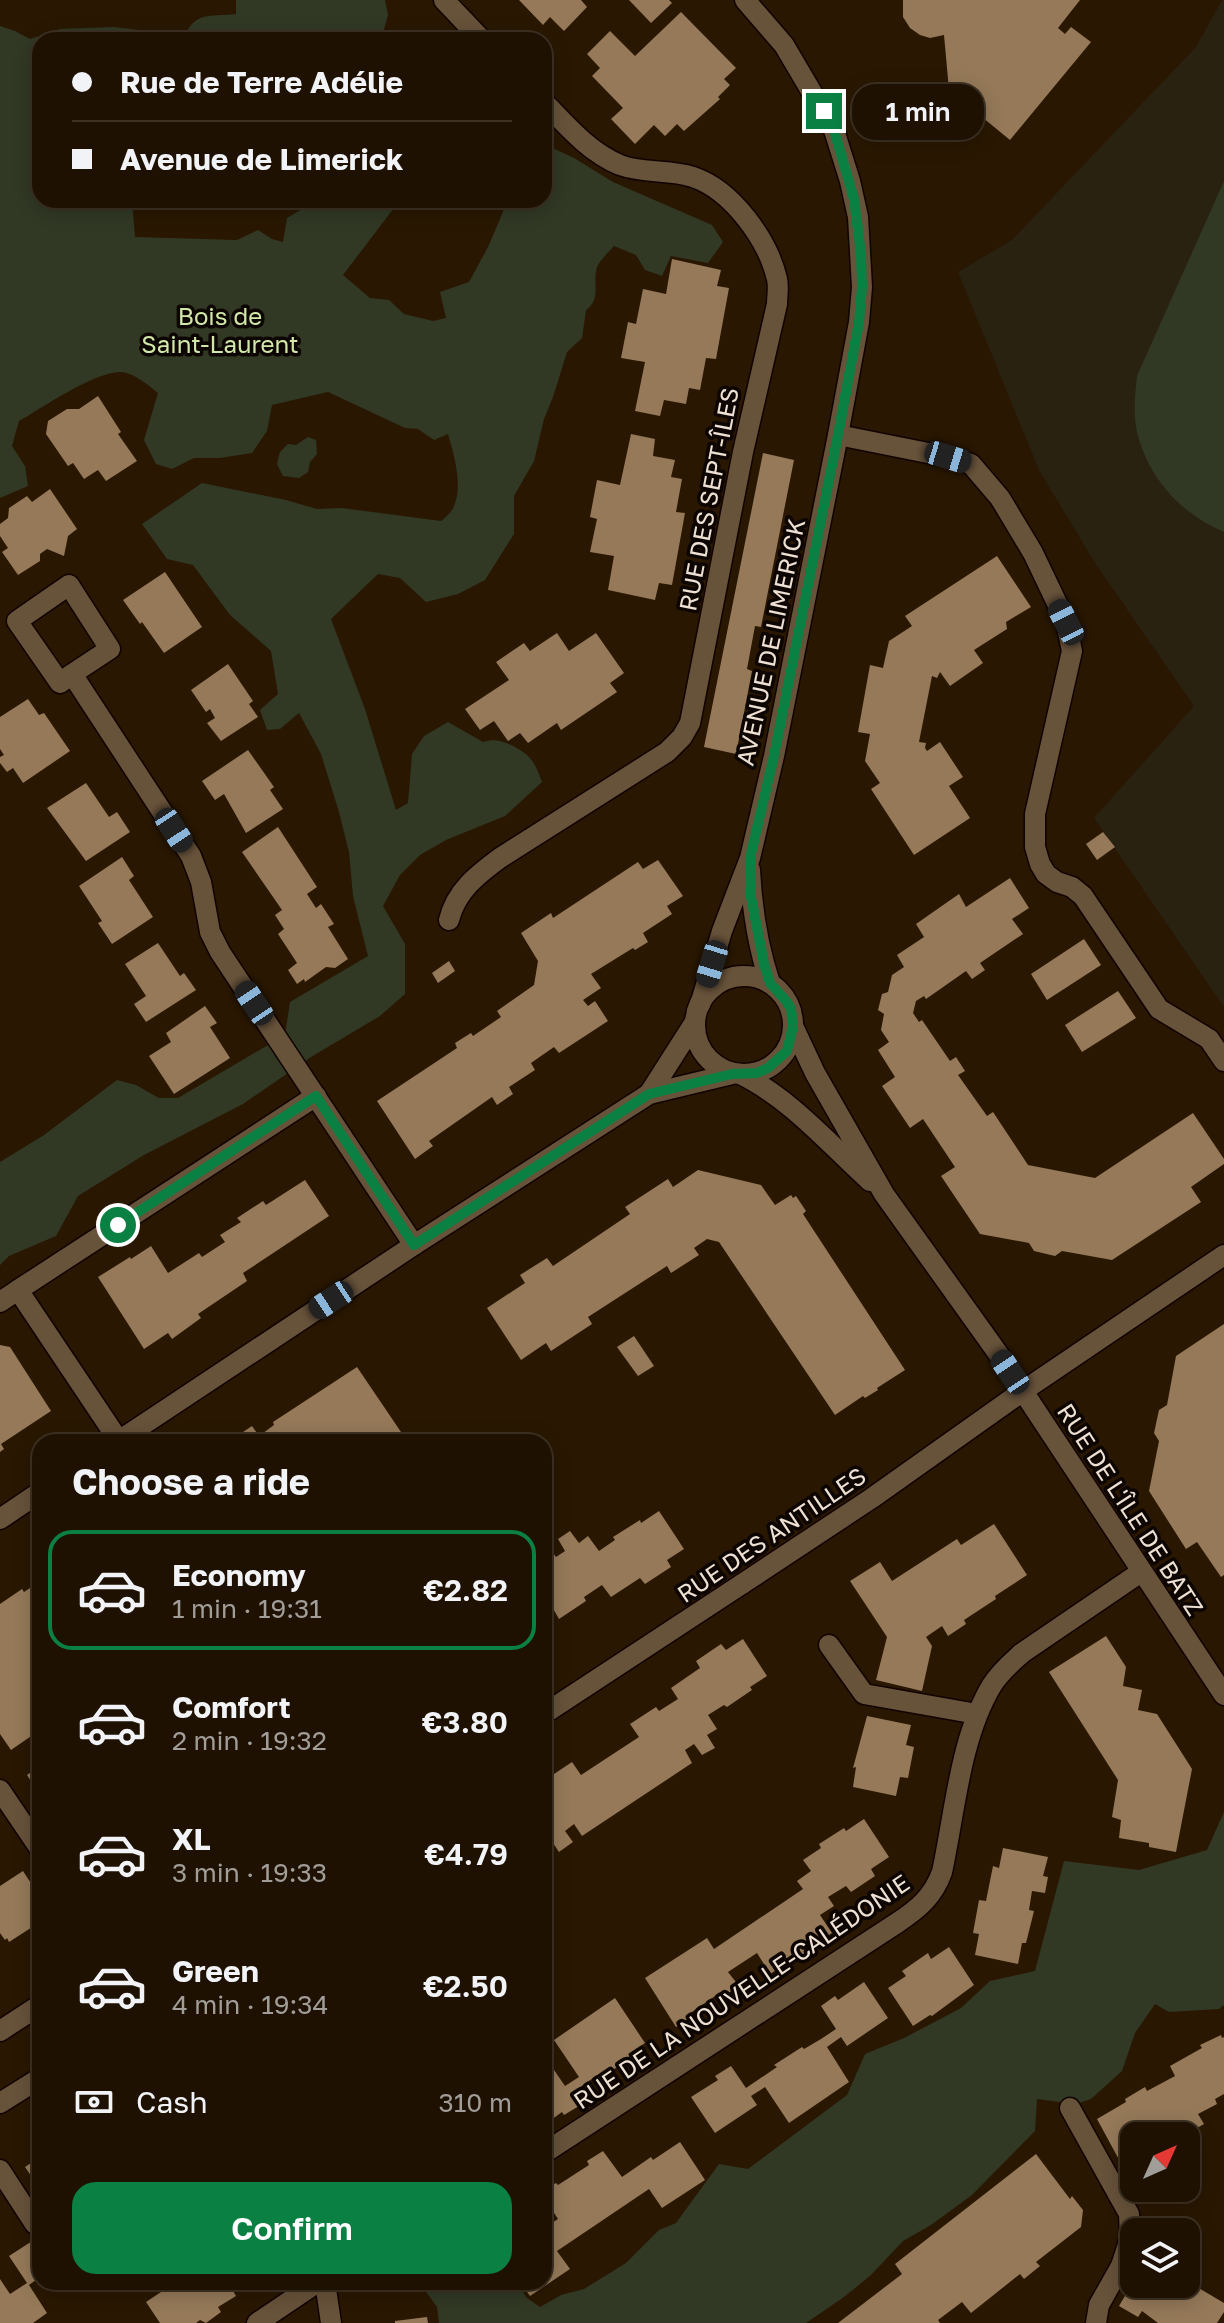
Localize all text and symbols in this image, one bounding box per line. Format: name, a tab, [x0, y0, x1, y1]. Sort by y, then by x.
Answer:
text: Rue de Terre Adélie	[120, 64, 403, 100]
callout: 1 min	[852, 83, 984, 139]
route end	[806, 93, 842, 129]
text: 1 min	[885, 96, 951, 127]
text: Avenue de Limerick	[120, 141, 403, 177]
park label: Bois de Saint-Laurent	[141, 301, 299, 358]
street label: RUE DES SEPT-ÎLES	[672, 385, 744, 613]
car	[922, 439, 974, 475]
street label: AVENUE DE LIMERICK	[730, 516, 810, 768]
car	[1044, 595, 1088, 649]
car	[151, 803, 197, 857]
car	[694, 938, 730, 990]
car	[231, 976, 277, 1030]
route start	[100, 1207, 136, 1243]
car	[304, 1277, 358, 1323]
car	[987, 1345, 1033, 1399]
street label: RUE DE L'ÎLE DE BATZ	[1052, 1398, 1210, 1620]
text: Choose a ride	[72, 1460, 310, 1503]
street label: RUE DES ANTILLES	[671, 1460, 871, 1608]
icon: car	[76, 1554, 148, 1626]
text: Economy	[172, 1557, 306, 1593]
text: €2.82	[423, 1572, 508, 1608]
text: 1 min · 19:31	[172, 1593, 322, 1624]
icon: car	[76, 1686, 148, 1758]
text: Comfort	[172, 1689, 291, 1725]
text: €3.80	[422, 1704, 508, 1740]
text: 2 min · 19:32	[172, 1725, 327, 1756]
icon: car	[76, 1818, 148, 1890]
text: XL	[172, 1821, 211, 1857]
text: €4.79	[424, 1836, 508, 1872]
text: 3 min · 19:33	[172, 1857, 327, 1888]
street label: RUE DE LA NOUVELLE-CALÉDONIE	[568, 1867, 914, 2115]
icon: car	[76, 1950, 148, 2022]
text: Green	[172, 1953, 259, 1989]
text: €2.50	[423, 1968, 508, 2004]
text: 4 min · 19:34	[172, 1989, 328, 2020]
icon: cash	[72, 2080, 116, 2124]
text: Cash	[136, 2084, 208, 2120]
text: 310 m	[439, 2087, 512, 2118]
north arrow	[1120, 2122, 1200, 2202]
map controls	[1120, 2122, 1200, 2298]
button: Confirm	[72, 2182, 512, 2274]
button: layers	[1120, 2218, 1200, 2298]

